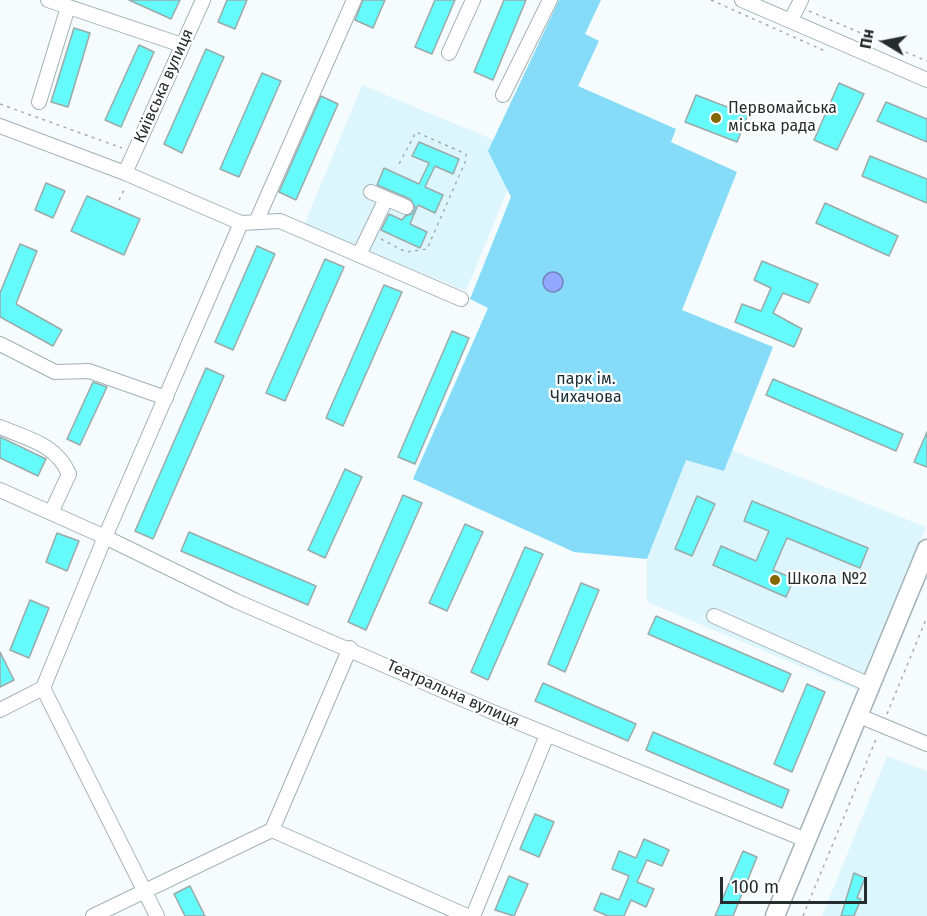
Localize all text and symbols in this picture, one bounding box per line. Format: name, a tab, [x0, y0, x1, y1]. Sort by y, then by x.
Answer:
north arrow	[855, 12, 915, 72]
street label: Київська вулиця	[130, 26, 198, 146]
text: Пн	[856, 27, 878, 50]
place label: Первомайська міська рада	[728, 99, 837, 137]
marker: Первомайська міська рада	[709, 111, 723, 125]
park label: парк ім. Чихачова	[550, 370, 622, 408]
place label: Школа №2	[787, 570, 867, 590]
marker: Школа №2	[768, 573, 782, 587]
street label: Театральна вулиця	[384, 656, 522, 732]
scale bar	[723, 865, 870, 903]
text: 100 m	[731, 876, 779, 898]

